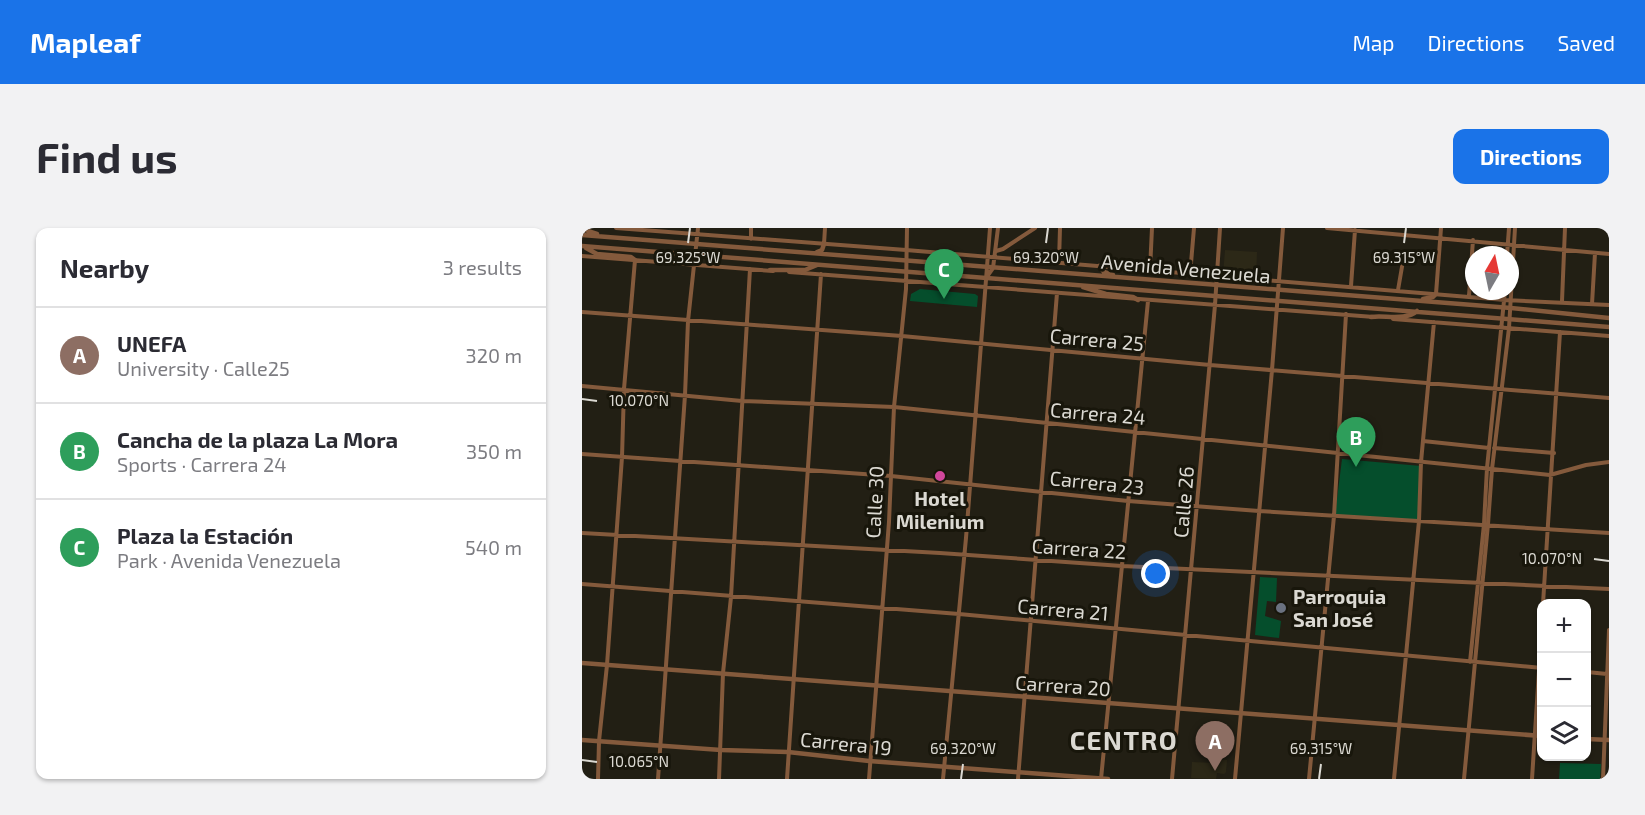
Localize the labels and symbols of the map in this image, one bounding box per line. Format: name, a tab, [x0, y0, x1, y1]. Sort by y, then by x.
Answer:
north arrow	[1465, 246, 1519, 300]
text: 69.325°W	[655, 248, 721, 266]
text: 69.320°W	[1013, 248, 1079, 266]
text: 69.315°W	[1373, 248, 1435, 266]
street label: Avenida Venezuela	[1100, 249, 1272, 287]
pin: C	[924, 250, 964, 299]
street label: Carrera 25	[1049, 323, 1145, 355]
text: 10.070°N	[609, 391, 669, 409]
street label: Carrera 24	[1049, 397, 1147, 429]
pin: B	[1336, 418, 1376, 467]
street label: Calle 30	[860, 465, 888, 539]
street label: Carrera 23	[1049, 465, 1145, 499]
street label: Calle 26	[1168, 465, 1198, 539]
marker: Hotel Milenium	[933, 469, 947, 483]
place label: Hotel Milenium	[896, 486, 984, 533]
street label: Carrera 22	[1031, 533, 1127, 563]
text: 10.070°N	[1522, 549, 1582, 567]
your location	[1141, 559, 1170, 588]
place label: Parroquia San José	[1293, 584, 1386, 631]
street label: Carrera 21	[1016, 593, 1110, 625]
marker: Parroquia San José	[1274, 601, 1288, 615]
street label: Carrera 20	[1014, 670, 1112, 700]
pin: A	[1196, 722, 1234, 771]
district label: CENTRO	[1070, 724, 1178, 755]
street label: Carrera 19	[799, 726, 893, 760]
text: 69.320°W	[930, 739, 996, 757]
text: 69.315°W	[1290, 739, 1352, 757]
text: 10.065°N	[609, 752, 669, 770]

